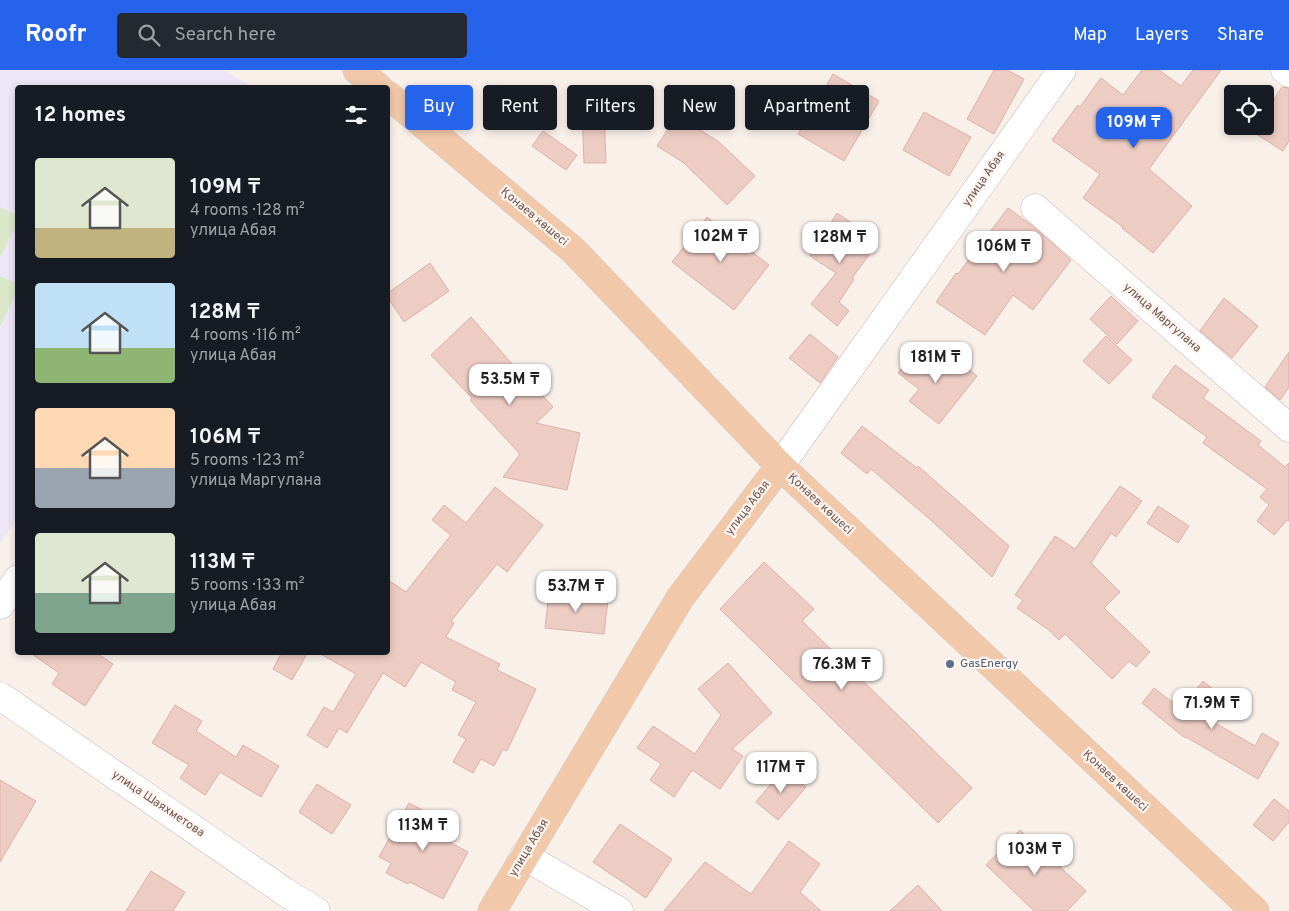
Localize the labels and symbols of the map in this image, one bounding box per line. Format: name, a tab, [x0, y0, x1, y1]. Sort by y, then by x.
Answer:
pin: 109M ₸	[1093, 106, 1175, 149]
street label: улица Абая	[959, 148, 1009, 210]
street label: Қонаев көшесі	[497, 184, 571, 250]
pin: 102M ₸	[680, 220, 762, 263]
pin: 128M ₸	[799, 222, 881, 264]
pin: 106M ₸	[963, 230, 1045, 273]
street label: улица Маргулана	[1120, 280, 1204, 356]
pin: 181M ₸	[895, 342, 977, 384]
pin: 53.5M ₸	[464, 364, 556, 406]
street label: Қонаев көшесі	[784, 470, 856, 538]
street label: улица Абая	[722, 477, 774, 539]
pin: 53.7M ₸	[530, 570, 622, 613]
pin: 76.3M ₸	[796, 648, 888, 691]
place label: GasEnergy	[960, 656, 1018, 672]
marker: GasEnergy	[944, 658, 956, 670]
pin: 71.9M ₸	[1166, 688, 1258, 730]
street label: Қонаев көшесі	[1079, 747, 1151, 815]
pin: 117M ₸	[740, 752, 822, 794]
street label: улица Шаяхметова	[108, 767, 208, 841]
pin: 113M ₸	[382, 810, 464, 852]
street label: улица Абая	[505, 816, 553, 880]
pin: 103M ₸	[994, 834, 1076, 876]

